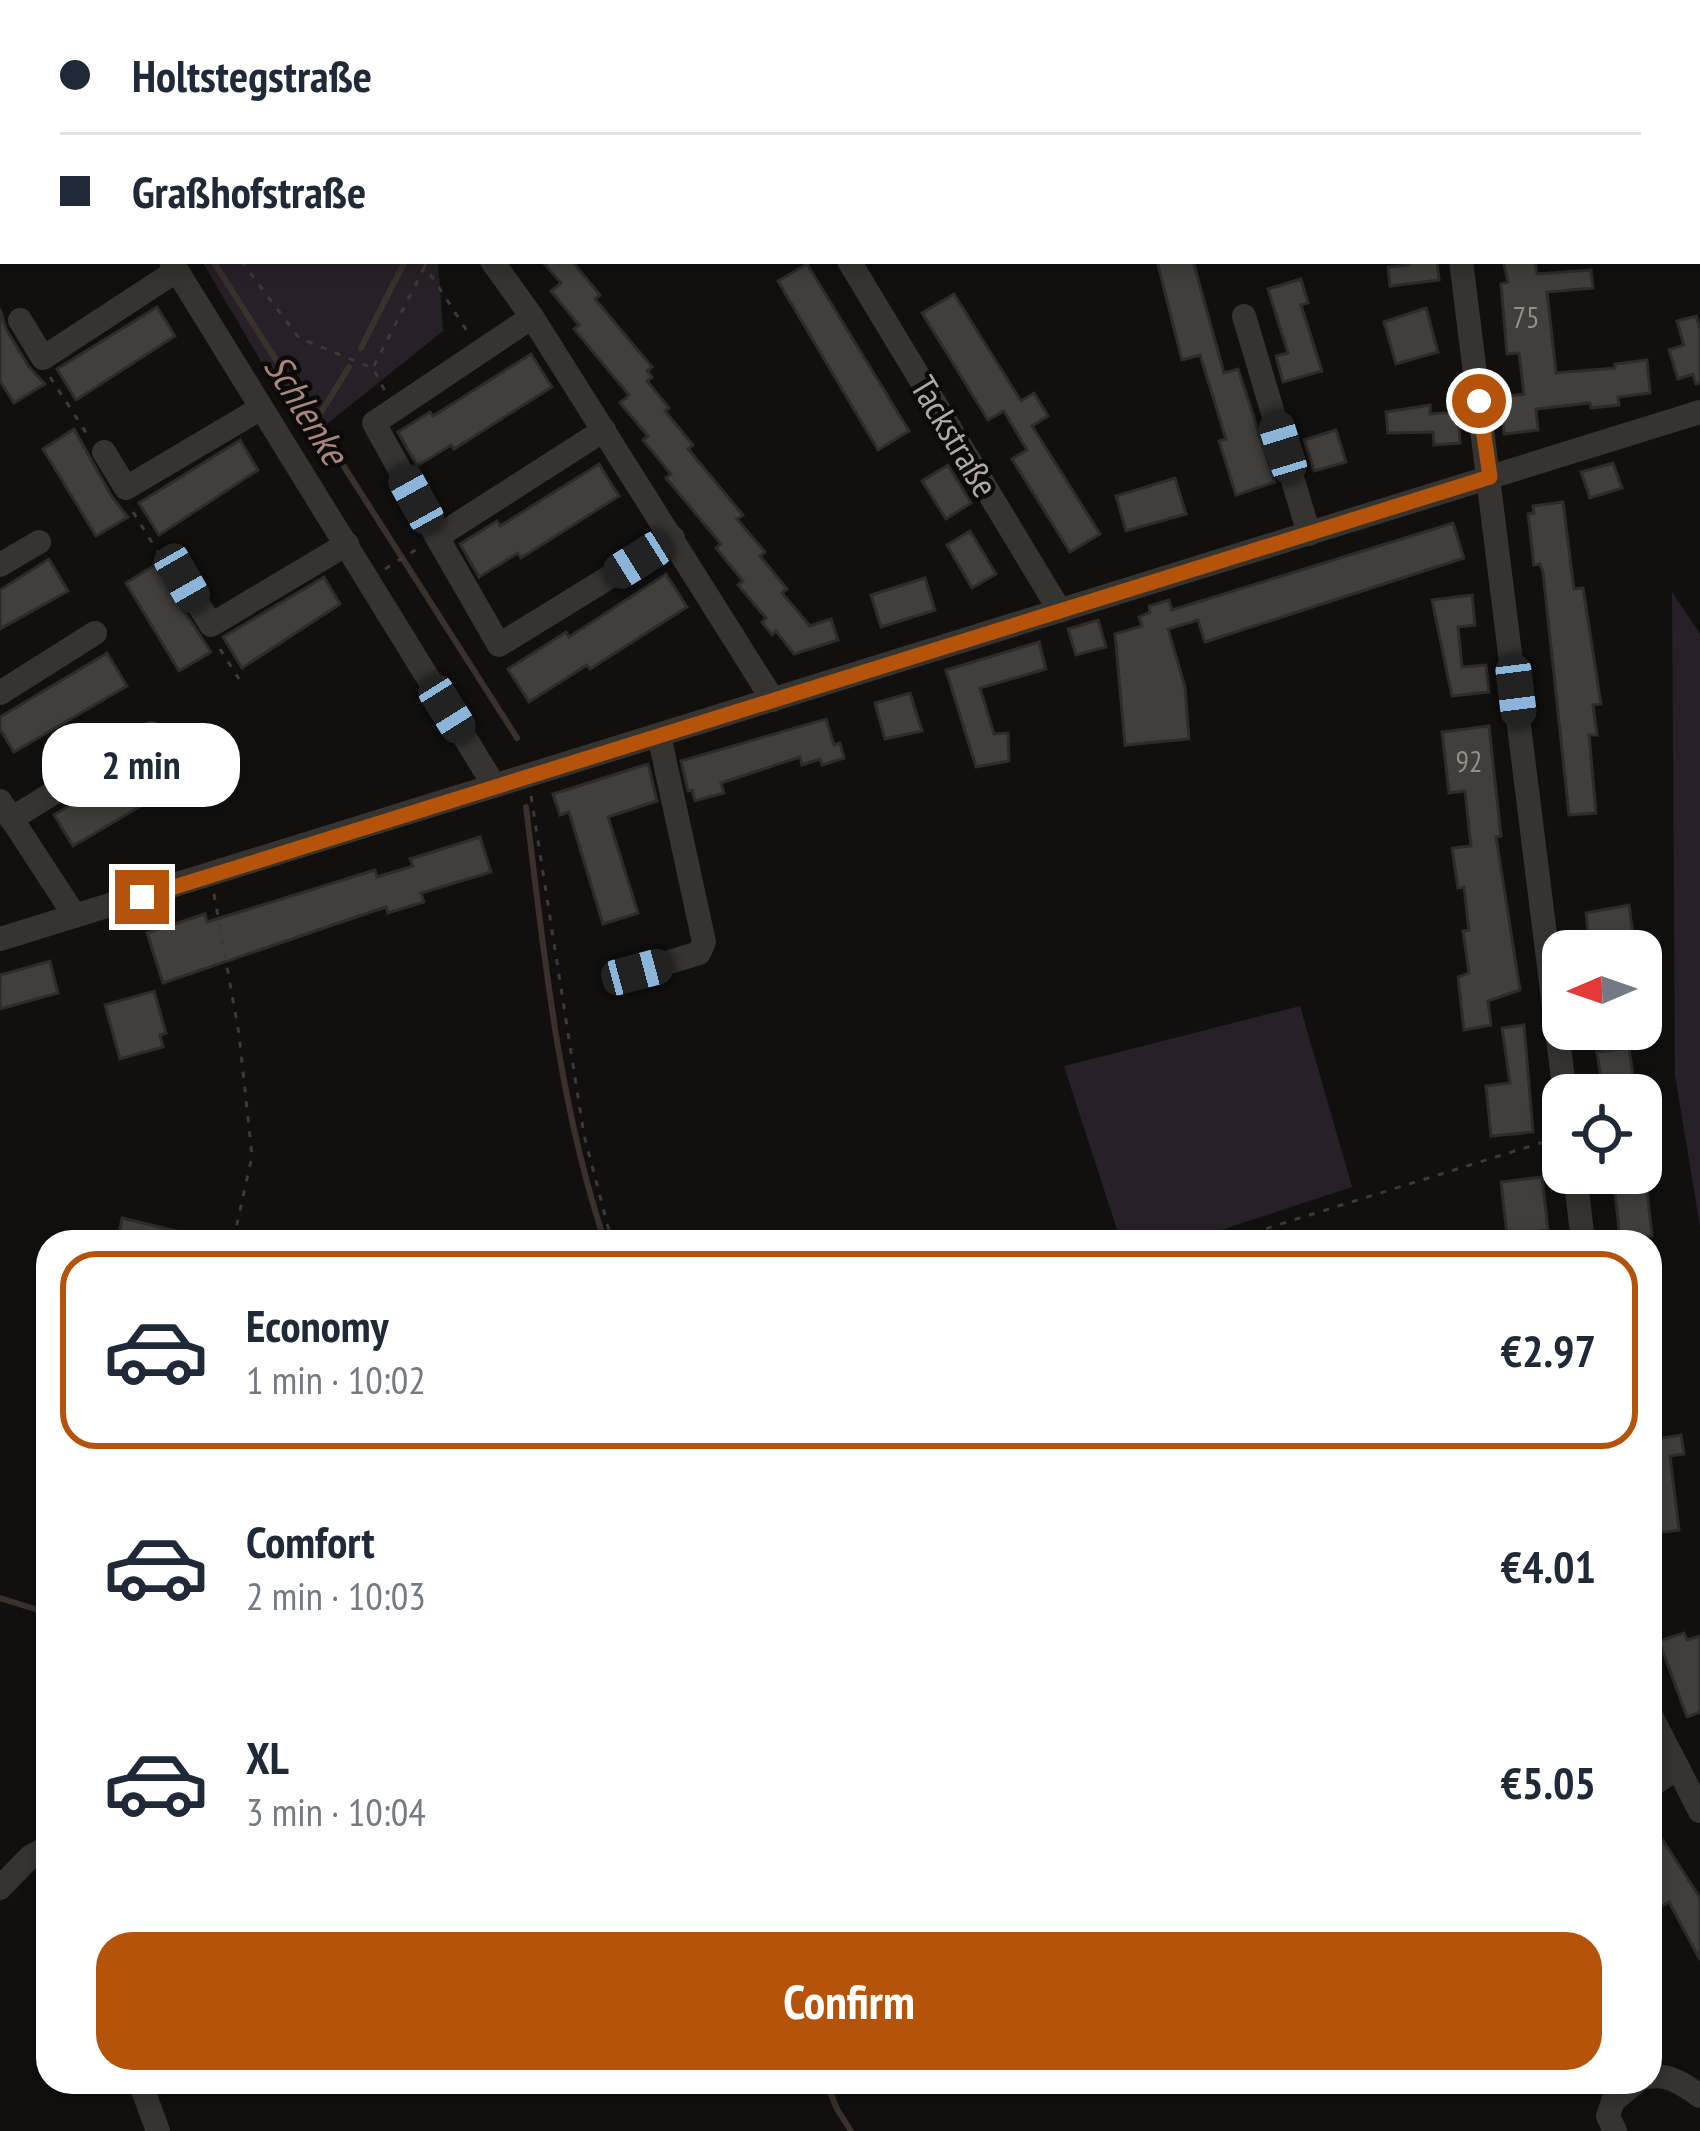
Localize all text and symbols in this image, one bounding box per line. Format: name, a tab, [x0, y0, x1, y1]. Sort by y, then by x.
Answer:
text: Holtstegstraße	[132, 46, 372, 104]
text: Graßhofstraße	[132, 162, 366, 220]
house number: 75	[1513, 297, 1540, 336]
water label: Schlenke	[253, 344, 362, 476]
street label: Tackstraße	[901, 367, 1009, 505]
route start	[1452, 374, 1506, 428]
car	[1255, 407, 1311, 487]
car	[383, 459, 449, 539]
car	[598, 526, 678, 594]
car	[148, 538, 216, 618]
car	[1494, 653, 1538, 729]
car	[413, 669, 481, 749]
callout: 2 min	[43, 723, 241, 807]
text: 2 min	[102, 739, 180, 790]
house number: 92	[1456, 741, 1483, 780]
route end	[115, 870, 169, 924]
north arrow	[1542, 930, 1662, 1050]
map controls	[1542, 930, 1662, 1194]
car	[598, 945, 676, 999]
button: locate	[1542, 1074, 1662, 1194]
icon: car	[102, 1296, 210, 1404]
text: Economy	[246, 1296, 389, 1354]
text: €2.97	[1500, 1321, 1596, 1379]
text: 1 min · 10:02	[246, 1354, 426, 1405]
icon: car	[102, 1512, 210, 1620]
text: Comfort	[246, 1512, 375, 1570]
text: €4.01	[1500, 1537, 1596, 1595]
text: 2 min · 10:03	[246, 1570, 426, 1621]
icon: car	[102, 1728, 210, 1836]
text: XL	[246, 1728, 289, 1786]
text: €5.05	[1500, 1753, 1596, 1811]
text: 3 min · 10:04	[246, 1786, 426, 1837]
button: Confirm	[96, 1932, 1602, 2070]

